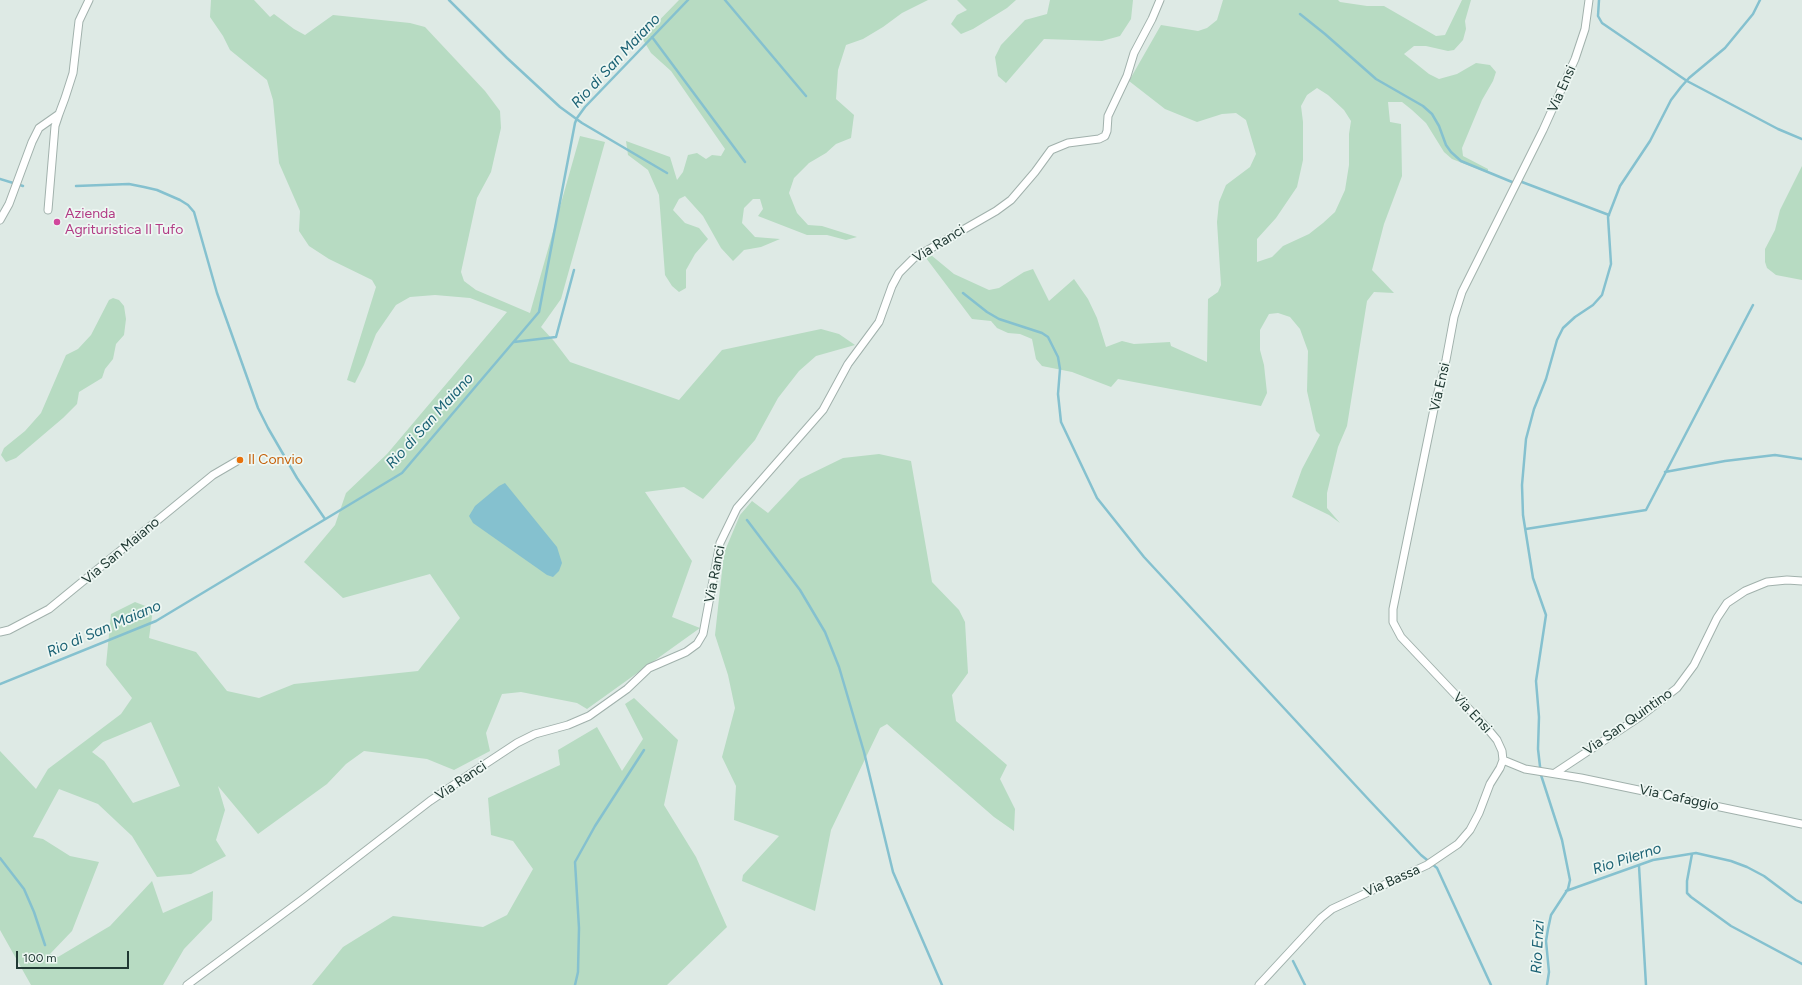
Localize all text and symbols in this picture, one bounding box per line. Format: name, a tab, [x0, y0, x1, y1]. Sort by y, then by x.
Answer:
water label: Rio di San Maiano	[568, 10, 664, 112]
street label: Via Ensi	[1544, 63, 1580, 115]
place label: Azienda Agrituristica Il Tufo	[65, 206, 183, 238]
marker: Azienda Agrituristica Il Tufo	[52, 217, 62, 227]
street label: Via Ranci	[910, 221, 968, 267]
street label: Via Ensi	[1426, 361, 1454, 413]
water label: Rio di San Maiano	[382, 370, 478, 472]
place label: Il Convio	[248, 452, 303, 468]
marker: Il Convio	[235, 455, 245, 465]
street label: Via San Maiano	[79, 514, 163, 588]
street label: Via Ranci	[701, 544, 729, 604]
water label: Rio di San Maiano	[44, 597, 164, 661]
street label: Via San Quintino	[1580, 685, 1676, 759]
street label: Via Ensi	[1449, 689, 1495, 737]
street label: Via Ranci	[432, 758, 490, 804]
street label: Via Cafaggio	[1638, 781, 1720, 815]
water label: Rio Pilerno	[1590, 839, 1664, 879]
street label: Via Bassa	[1361, 861, 1423, 901]
water label: Rio Enzi	[1528, 920, 1548, 974]
scale bar	[18, 943, 131, 969]
text: 100 m	[23, 951, 57, 965]

